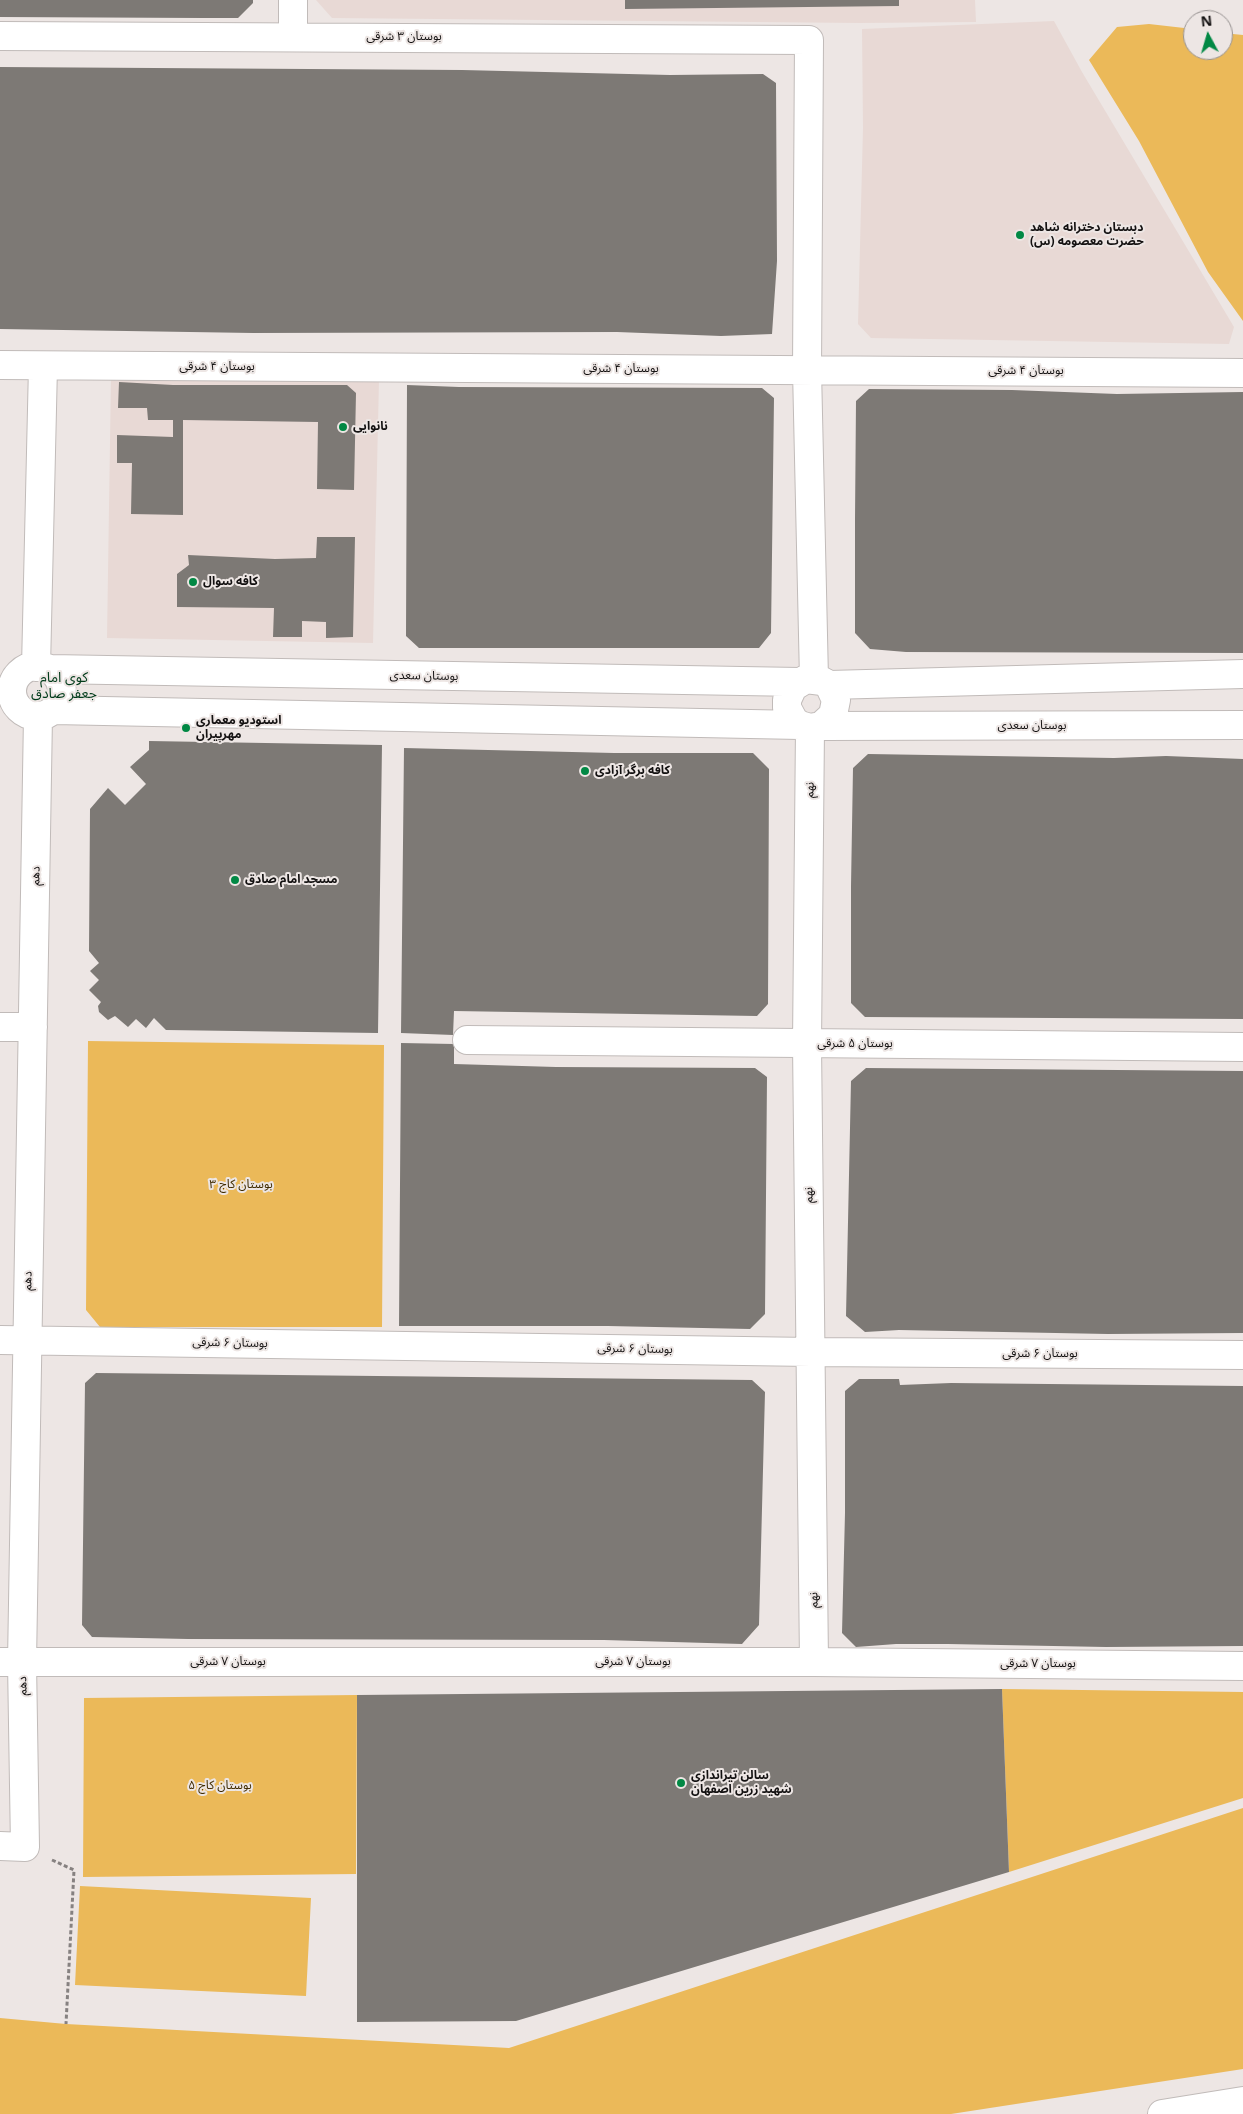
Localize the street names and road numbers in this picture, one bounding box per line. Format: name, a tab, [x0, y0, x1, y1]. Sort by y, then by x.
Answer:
street label: بوستان ۳ شرقی	[366, 30, 442, 44]
street label: بوستان ۴ شرقی	[179, 360, 255, 374]
street label: بوستان ۴ شرقی	[583, 362, 659, 376]
street label: بوستان ۴ شرقی	[988, 364, 1064, 378]
street label: بوستان سعدی	[389, 668, 459, 684]
street label: بوستان سعدی	[998, 719, 1066, 733]
street label: نهم	[803, 782, 817, 798]
street label: دهم	[29, 866, 43, 886]
street label: بوستان ۵ شرقی	[817, 1037, 893, 1051]
street label: نهم	[802, 1187, 816, 1203]
street label: دهم	[21, 1271, 35, 1291]
street label: بوستان ۶ شرقی	[192, 1335, 268, 1351]
street label: بوستان ۶ شرقی	[597, 1341, 673, 1357]
street label: بوستان ۶ شرقی	[1002, 1347, 1078, 1361]
street label: نهم	[807, 1592, 821, 1608]
street label: بوستان ۷ شرقی	[190, 1655, 266, 1669]
street label: بوستان ۷ شرقی	[595, 1655, 671, 1669]
street label: بوستان ۷ شرقی	[1000, 1657, 1076, 1671]
street label: دهم	[16, 1676, 30, 1696]

